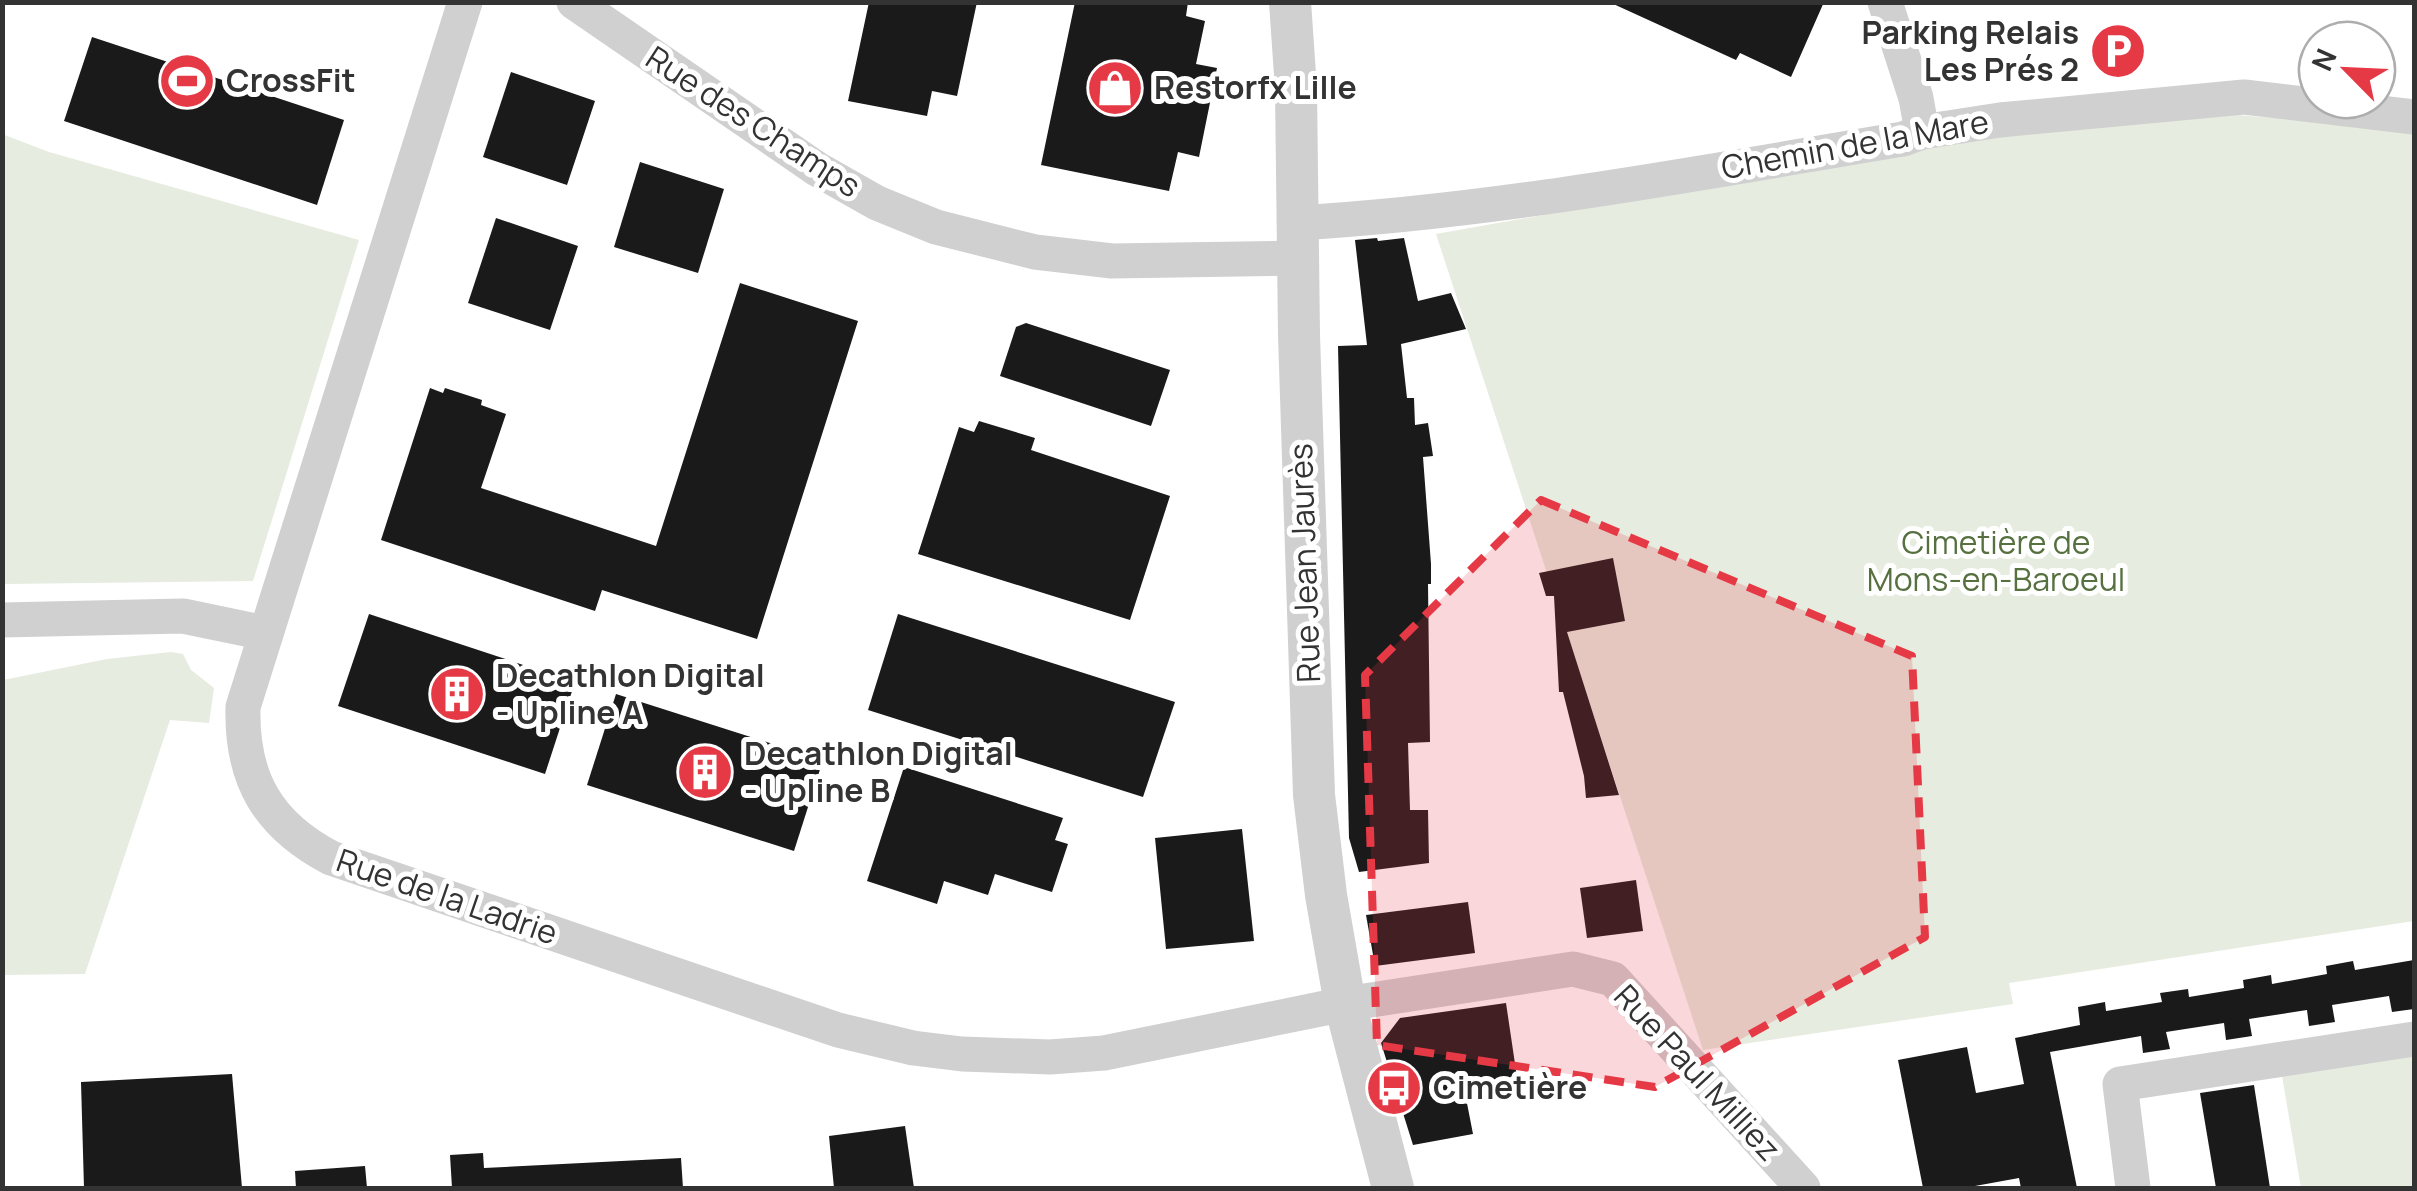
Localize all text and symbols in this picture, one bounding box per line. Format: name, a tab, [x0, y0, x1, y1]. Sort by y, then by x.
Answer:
place label: Parking Relais Les Prés 2	[1861, 10, 2079, 91]
north arrow	[2297, 20, 2397, 120]
parking icon: Parking Relais Les Prés 2	[2088, 21, 2148, 81]
street label: Rue des Champs	[638, 35, 869, 207]
text: N	[2302, 43, 2345, 76]
sports icon: CrossFit	[157, 51, 217, 111]
place label: CrossFit	[226, 58, 356, 102]
shop icon: Restorfx Lille	[1085, 58, 1145, 118]
place label: Restorfx Lille	[1154, 65, 1357, 109]
street label: Chemin de la Mare	[1718, 99, 1992, 189]
street label: Rue Jean Jaurès	[1278, 443, 1330, 683]
park label: Cimetière de Mons-en-Baroeul	[1867, 520, 2125, 601]
place label: Decathlon Digital - Upline A	[496, 653, 765, 734]
building icon: Decathlon Digital - Upline A	[427, 664, 487, 724]
place label: Decathlon Digital - Upline B	[744, 731, 1013, 812]
building icon: Decathlon Digital - Upline B	[675, 742, 735, 802]
street label: Rue de la Ladrie	[331, 838, 564, 954]
street label: Rue Paul Milliez	[1605, 975, 1791, 1170]
bus stop icon: Cimetière	[1364, 1058, 1424, 1118]
place label: Cimetière	[1433, 1065, 1587, 1109]

